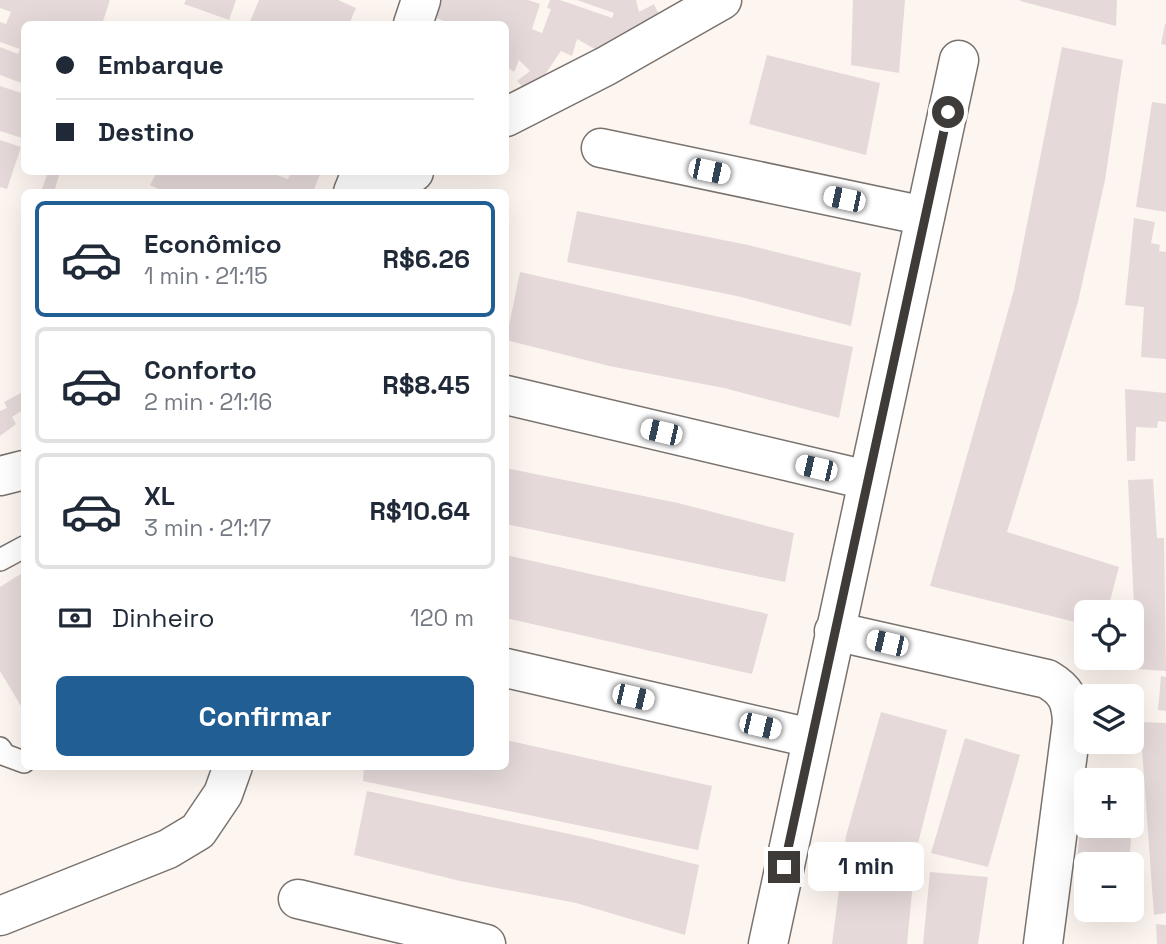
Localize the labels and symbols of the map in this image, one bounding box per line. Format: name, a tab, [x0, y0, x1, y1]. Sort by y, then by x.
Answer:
route start	[932, 96, 964, 128]
car	[687, 156, 732, 186]
car	[822, 184, 867, 214]
car	[639, 417, 684, 447]
car	[794, 453, 839, 483]
car	[865, 628, 910, 658]
car	[611, 682, 656, 712]
car	[738, 711, 783, 741]
callout: 1 min	[808, 842, 924, 892]
route end	[768, 851, 800, 883]

